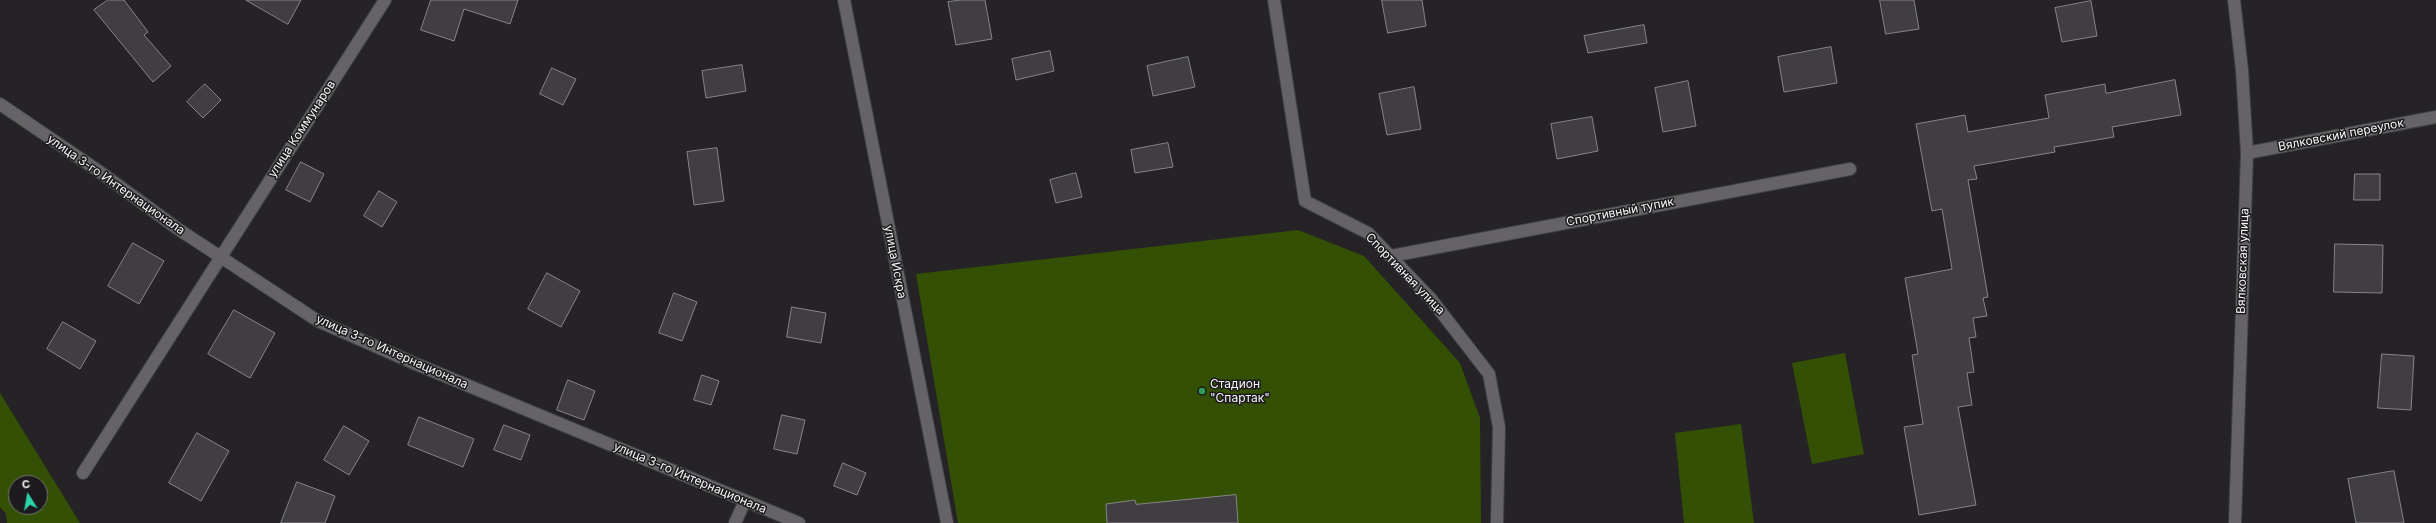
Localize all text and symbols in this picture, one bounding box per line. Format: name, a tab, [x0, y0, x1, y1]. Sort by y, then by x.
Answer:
street label: улица Коммунаров	[265, 78, 339, 180]
street label: Вялковский переулок	[2277, 116, 2405, 154]
street label: улица 3-го Интернационала	[44, 132, 188, 238]
street label: Спортивный тупик	[1565, 194, 1675, 230]
street label: Вялковская улица	[2234, 208, 2252, 314]
street label: улица Искра	[881, 224, 909, 300]
street label: Спортивная улица	[1362, 230, 1448, 318]
street label: улица 3-го Интернационала	[314, 312, 470, 392]
place label: Стадион "Спартак"	[1210, 377, 1270, 405]
marker: Стадион "Спартак"	[1197, 386, 1207, 396]
street label: улица 3-го Интернационала	[611, 439, 769, 517]
north arrow	[8, 475, 48, 515]
text: С	[21, 477, 31, 492]

